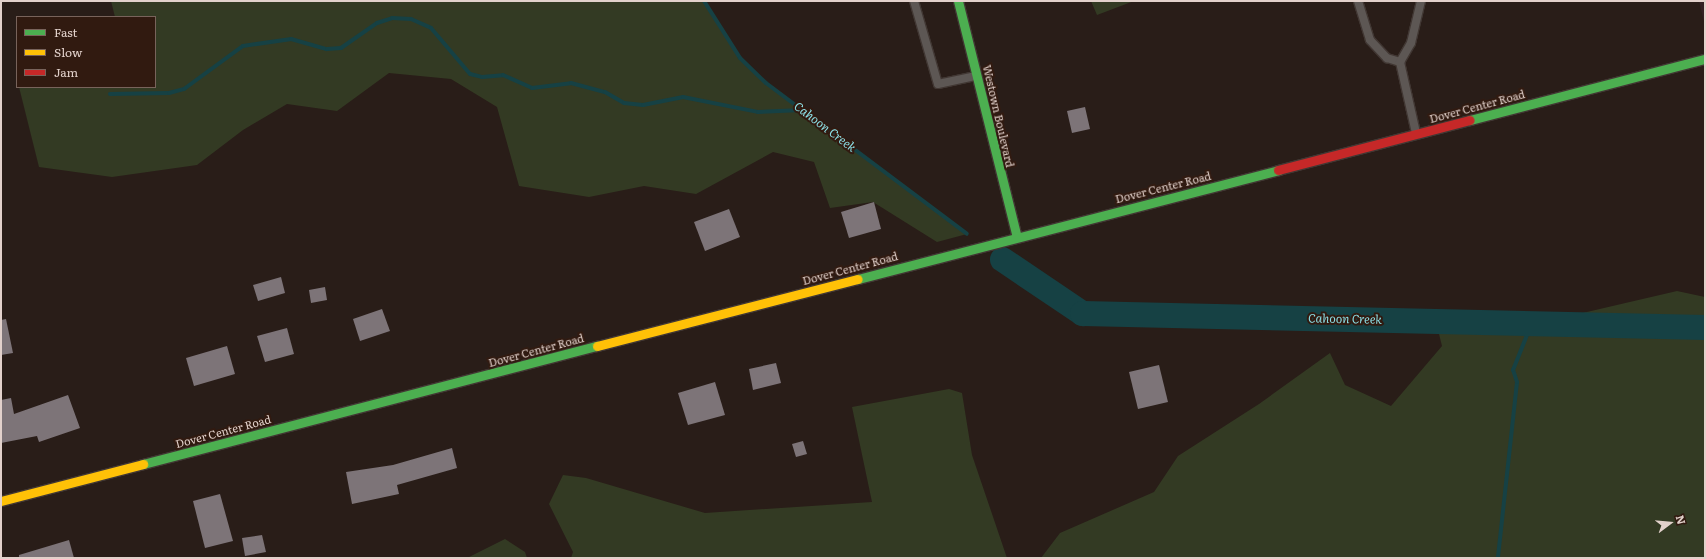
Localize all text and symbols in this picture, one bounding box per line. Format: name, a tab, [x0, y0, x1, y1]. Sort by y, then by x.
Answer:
legend	[16, 16, 156, 88]
text: Fast	[54, 23, 77, 41]
text: Slow	[54, 43, 82, 61]
text: Jam	[54, 63, 78, 81]
street label: Westown Boulevard	[981, 63, 1017, 169]
street label: Dover Center Road	[1428, 87, 1526, 125]
water label: Cahoon Creek	[791, 99, 859, 155]
street label: Dover Center Road	[1114, 169, 1212, 205]
street label: Dover Center Road	[801, 249, 899, 287]
water label: Cahoon Creek	[1308, 311, 1382, 327]
street label: Dover Center Road	[487, 331, 585, 369]
street label: Dover Center Road	[174, 412, 272, 450]
north arrow	[1650, 503, 1690, 543]
text: N	[1673, 513, 1690, 526]

